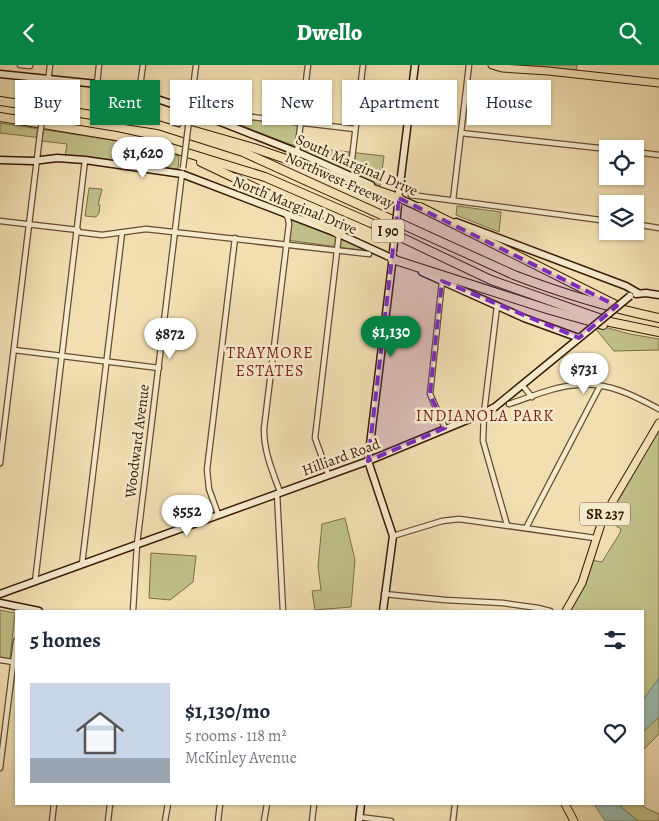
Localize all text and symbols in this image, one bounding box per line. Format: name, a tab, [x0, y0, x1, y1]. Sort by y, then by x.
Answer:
text: Dwello	[297, 18, 362, 48]
icon: back	[15, 19, 43, 47]
icon: search	[616, 19, 644, 47]
chip: Buy	[15, 80, 80, 125]
chip: Rent	[90, 80, 160, 125]
chip: Filters	[170, 80, 252, 125]
chip: New	[262, 80, 332, 125]
chip: Apartment	[342, 80, 457, 125]
chip: House	[467, 80, 551, 125]
street label: South Marginal Drive	[293, 129, 421, 201]
pin: $1,620	[102, 137, 184, 179]
map controls	[599, 140, 644, 240]
button: locate	[599, 140, 644, 185]
text: $1,620	[123, 142, 163, 164]
street label: Northwest Freeway	[282, 147, 398, 213]
street label: North Marginal Drive	[230, 171, 360, 239]
button: layers	[599, 195, 644, 240]
road number: I 90	[372, 219, 404, 243]
pin: $1,130	[350, 315, 432, 358]
pin: $872	[140, 317, 200, 360]
text: $1,130	[372, 321, 410, 343]
text: $872	[155, 323, 185, 345]
district label: TRAYMORE ESTATES	[226, 342, 314, 382]
pin: $731	[554, 353, 614, 395]
text: $731	[571, 358, 597, 380]
street label: Woodward Avenue	[120, 383, 154, 500]
district label: INDIANOLA PARK	[416, 405, 554, 427]
street label: Hilliard Road	[299, 433, 384, 480]
pin: $552	[157, 495, 217, 537]
text: $552	[173, 500, 201, 522]
road number: SR 237	[580, 503, 630, 525]
text: 5 homes	[30, 626, 101, 654]
icon: filters	[601, 626, 629, 654]
text: $1,130/mo	[185, 697, 270, 725]
icon: home	[70, 703, 130, 763]
icon: heart	[601, 719, 629, 747]
text: 5 rooms · 118 m²	[185, 725, 287, 747]
text: McKinley Avenue	[185, 747, 297, 769]

